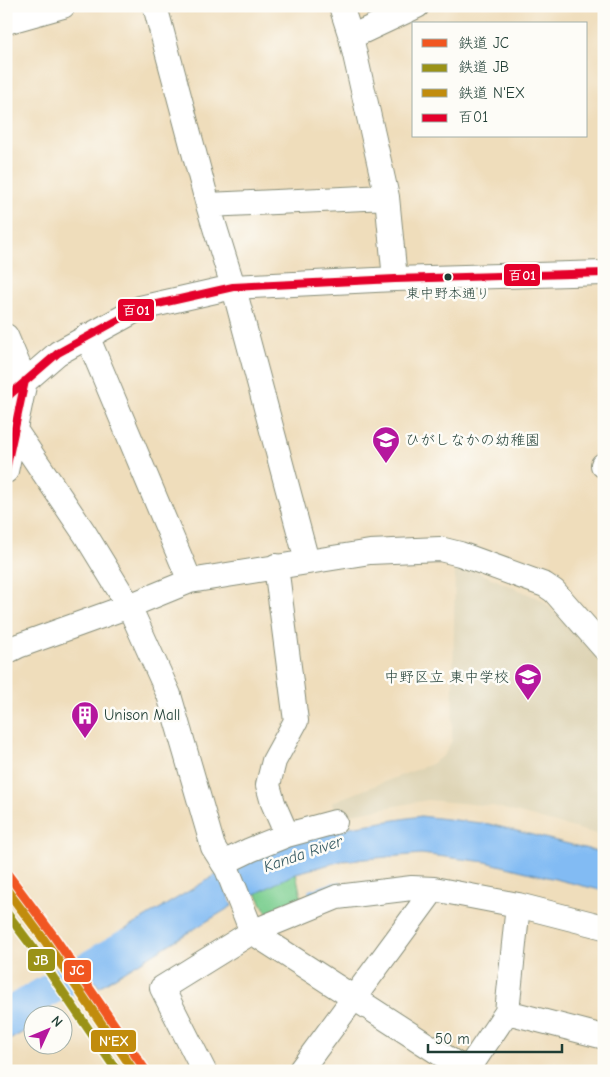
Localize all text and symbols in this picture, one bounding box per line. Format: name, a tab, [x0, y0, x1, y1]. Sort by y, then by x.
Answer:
legend	[412, 22, 588, 138]
text: 鉄道 JC	[458, 34, 509, 52]
text: 鉄道 JB	[458, 58, 509, 76]
text: 鉄道 N'EX	[458, 84, 525, 102]
text: 百01	[458, 108, 488, 126]
line badge: 百01	[503, 263, 541, 287]
text: 百01	[508, 267, 536, 284]
marker: 東中野本通り	[443, 272, 453, 282]
place label: 東中野本通り	[406, 285, 490, 302]
line badge: 百01	[117, 298, 155, 322]
text: 百01	[122, 302, 150, 319]
school or university icon: ひがしなかの幼稚園	[371, 425, 401, 464]
place label: ひがしなかの幼稚園	[405, 431, 540, 449]
school or university icon: 中野区立 東中学校	[513, 662, 543, 701]
place label: 中野区立 東中学校	[384, 668, 509, 686]
building icon: Unison Mall	[70, 700, 100, 739]
place label: Unison Mall	[104, 706, 180, 724]
water label: Kanda River	[261, 832, 345, 876]
line badge: JB	[27, 948, 56, 972]
text: JB	[33, 952, 49, 969]
line badge: JC	[63, 959, 92, 983]
text: JC	[69, 962, 85, 979]
north arrow	[22, 1004, 72, 1054]
text: N	[48, 1012, 66, 1031]
scale bar	[428, 1022, 561, 1054]
line badge: N'EX	[90, 1029, 137, 1053]
text: 50 m	[435, 1030, 470, 1048]
text: N'EX	[99, 1033, 129, 1050]

